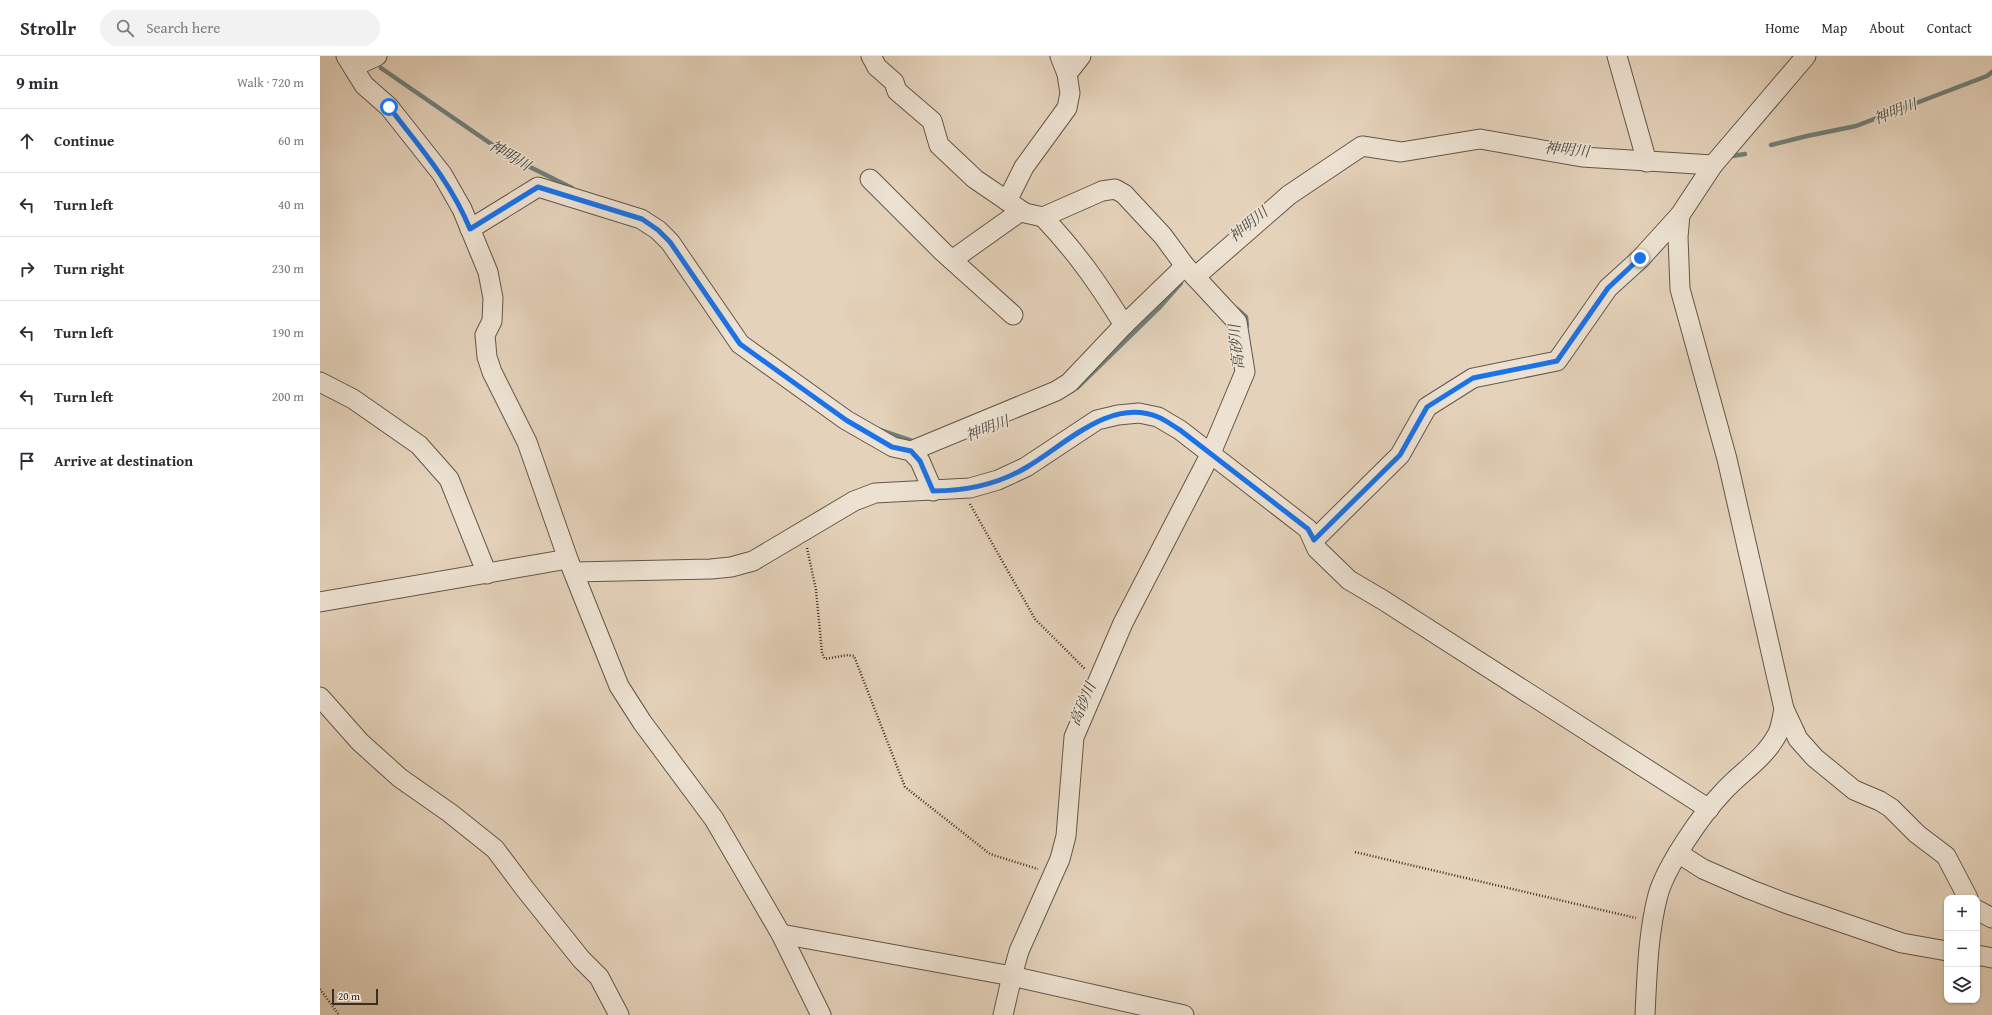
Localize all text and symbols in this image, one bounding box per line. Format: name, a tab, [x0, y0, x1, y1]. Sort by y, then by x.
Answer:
search box	[100, 10, 380, 46]
text: Strollr	[20, 14, 76, 42]
icon: search	[114, 17, 136, 39]
text: Search here	[146, 17, 220, 38]
text: Home	[1765, 18, 1800, 38]
text: Map	[1822, 18, 1847, 38]
text: About	[1869, 18, 1905, 38]
text: Contact	[1927, 18, 1972, 38]
text: 9 min	[16, 70, 58, 95]
text: Walk · 720 m	[237, 73, 304, 92]
water label: 神明川	[1870, 92, 1922, 129]
route start	[380, 98, 398, 116]
icon: ahead	[16, 130, 38, 152]
text: Continue	[54, 130, 115, 151]
text: 60 m	[278, 131, 304, 150]
water label: 神明川	[485, 134, 536, 177]
water label: 神明川	[1544, 137, 1592, 162]
icon: left	[16, 194, 38, 216]
text: Turn left	[54, 194, 113, 215]
text: 40 m	[278, 195, 304, 214]
water label: 神明川	[1224, 200, 1274, 246]
route end	[1631, 249, 1649, 267]
icon: right	[16, 258, 38, 280]
text: Turn right	[54, 258, 125, 279]
text: 230 m	[272, 259, 304, 278]
icon: left	[16, 322, 38, 344]
text: Turn left	[54, 322, 113, 343]
water label: 高砂川	[1223, 322, 1248, 370]
text: 190 m	[272, 323, 304, 342]
icon: left	[16, 386, 38, 408]
text: Turn left	[54, 386, 113, 407]
text: 200 m	[272, 387, 304, 406]
water label: 神明川	[962, 409, 1014, 446]
icon: arrive	[16, 450, 38, 472]
text: Arrive at destination	[54, 450, 193, 471]
water label: 高砂川	[1064, 677, 1101, 729]
map controls	[1944, 895, 1980, 1003]
button: +	[1944, 895, 1980, 931]
button: −	[1944, 931, 1980, 967]
button: layers	[1944, 967, 1980, 1003]
scale bar	[332, 987, 378, 1006]
text: 20 m	[338, 988, 360, 1004]

